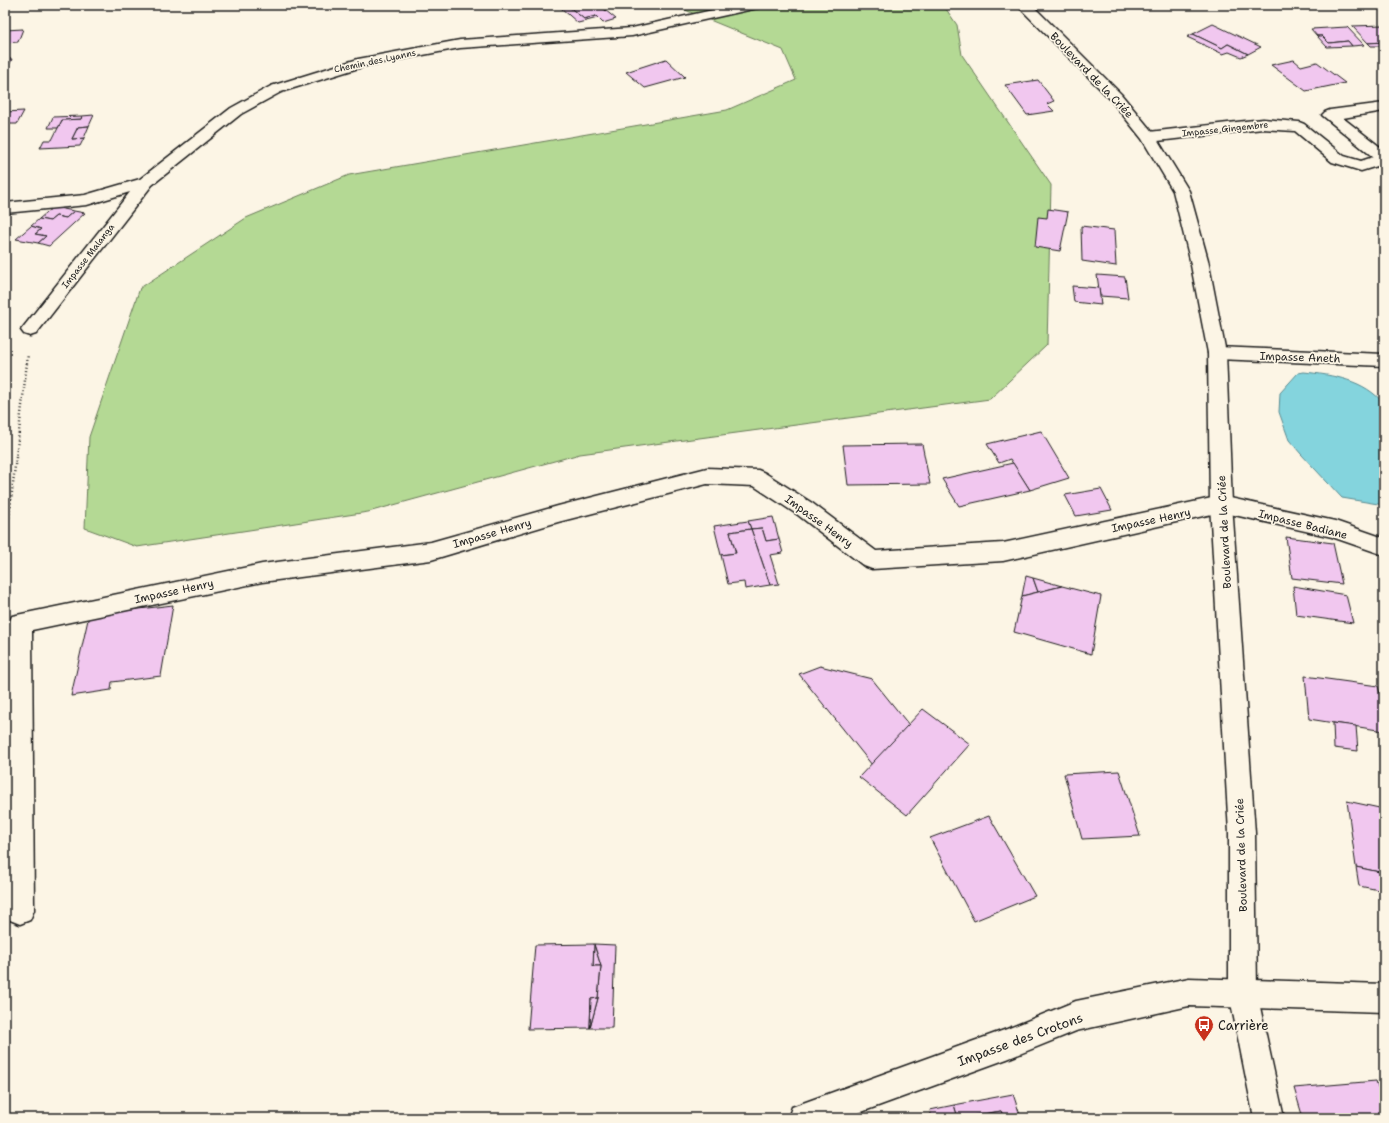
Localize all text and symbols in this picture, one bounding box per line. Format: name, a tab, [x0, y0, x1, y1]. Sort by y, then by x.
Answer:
street label: Boulevard de la Criée	[1047, 29, 1137, 121]
street label: Chemin des Lyanns	[333, 46, 417, 76]
street label: Impasse Gingembre	[1181, 118, 1269, 140]
street label: Impasse Malanga	[59, 221, 117, 291]
street label: Impasse Aneth	[1259, 349, 1341, 366]
street label: Boulevard de la Criée	[1214, 475, 1235, 589]
street label: Impasse Henry	[782, 492, 856, 551]
street label: Impasse Henry	[1110, 505, 1192, 536]
street label: Impasse Badiane	[1257, 506, 1349, 543]
street label: Impasse Henry	[451, 515, 533, 552]
street label: Impasse Henry	[133, 576, 215, 607]
street label: Boulevard de la Criée	[1232, 798, 1251, 912]
street label: Impasse des Crotons	[955, 1009, 1085, 1070]
bus stop icon: Carrière	[1193, 1014, 1215, 1042]
place label: Carrière	[1218, 1017, 1269, 1034]

